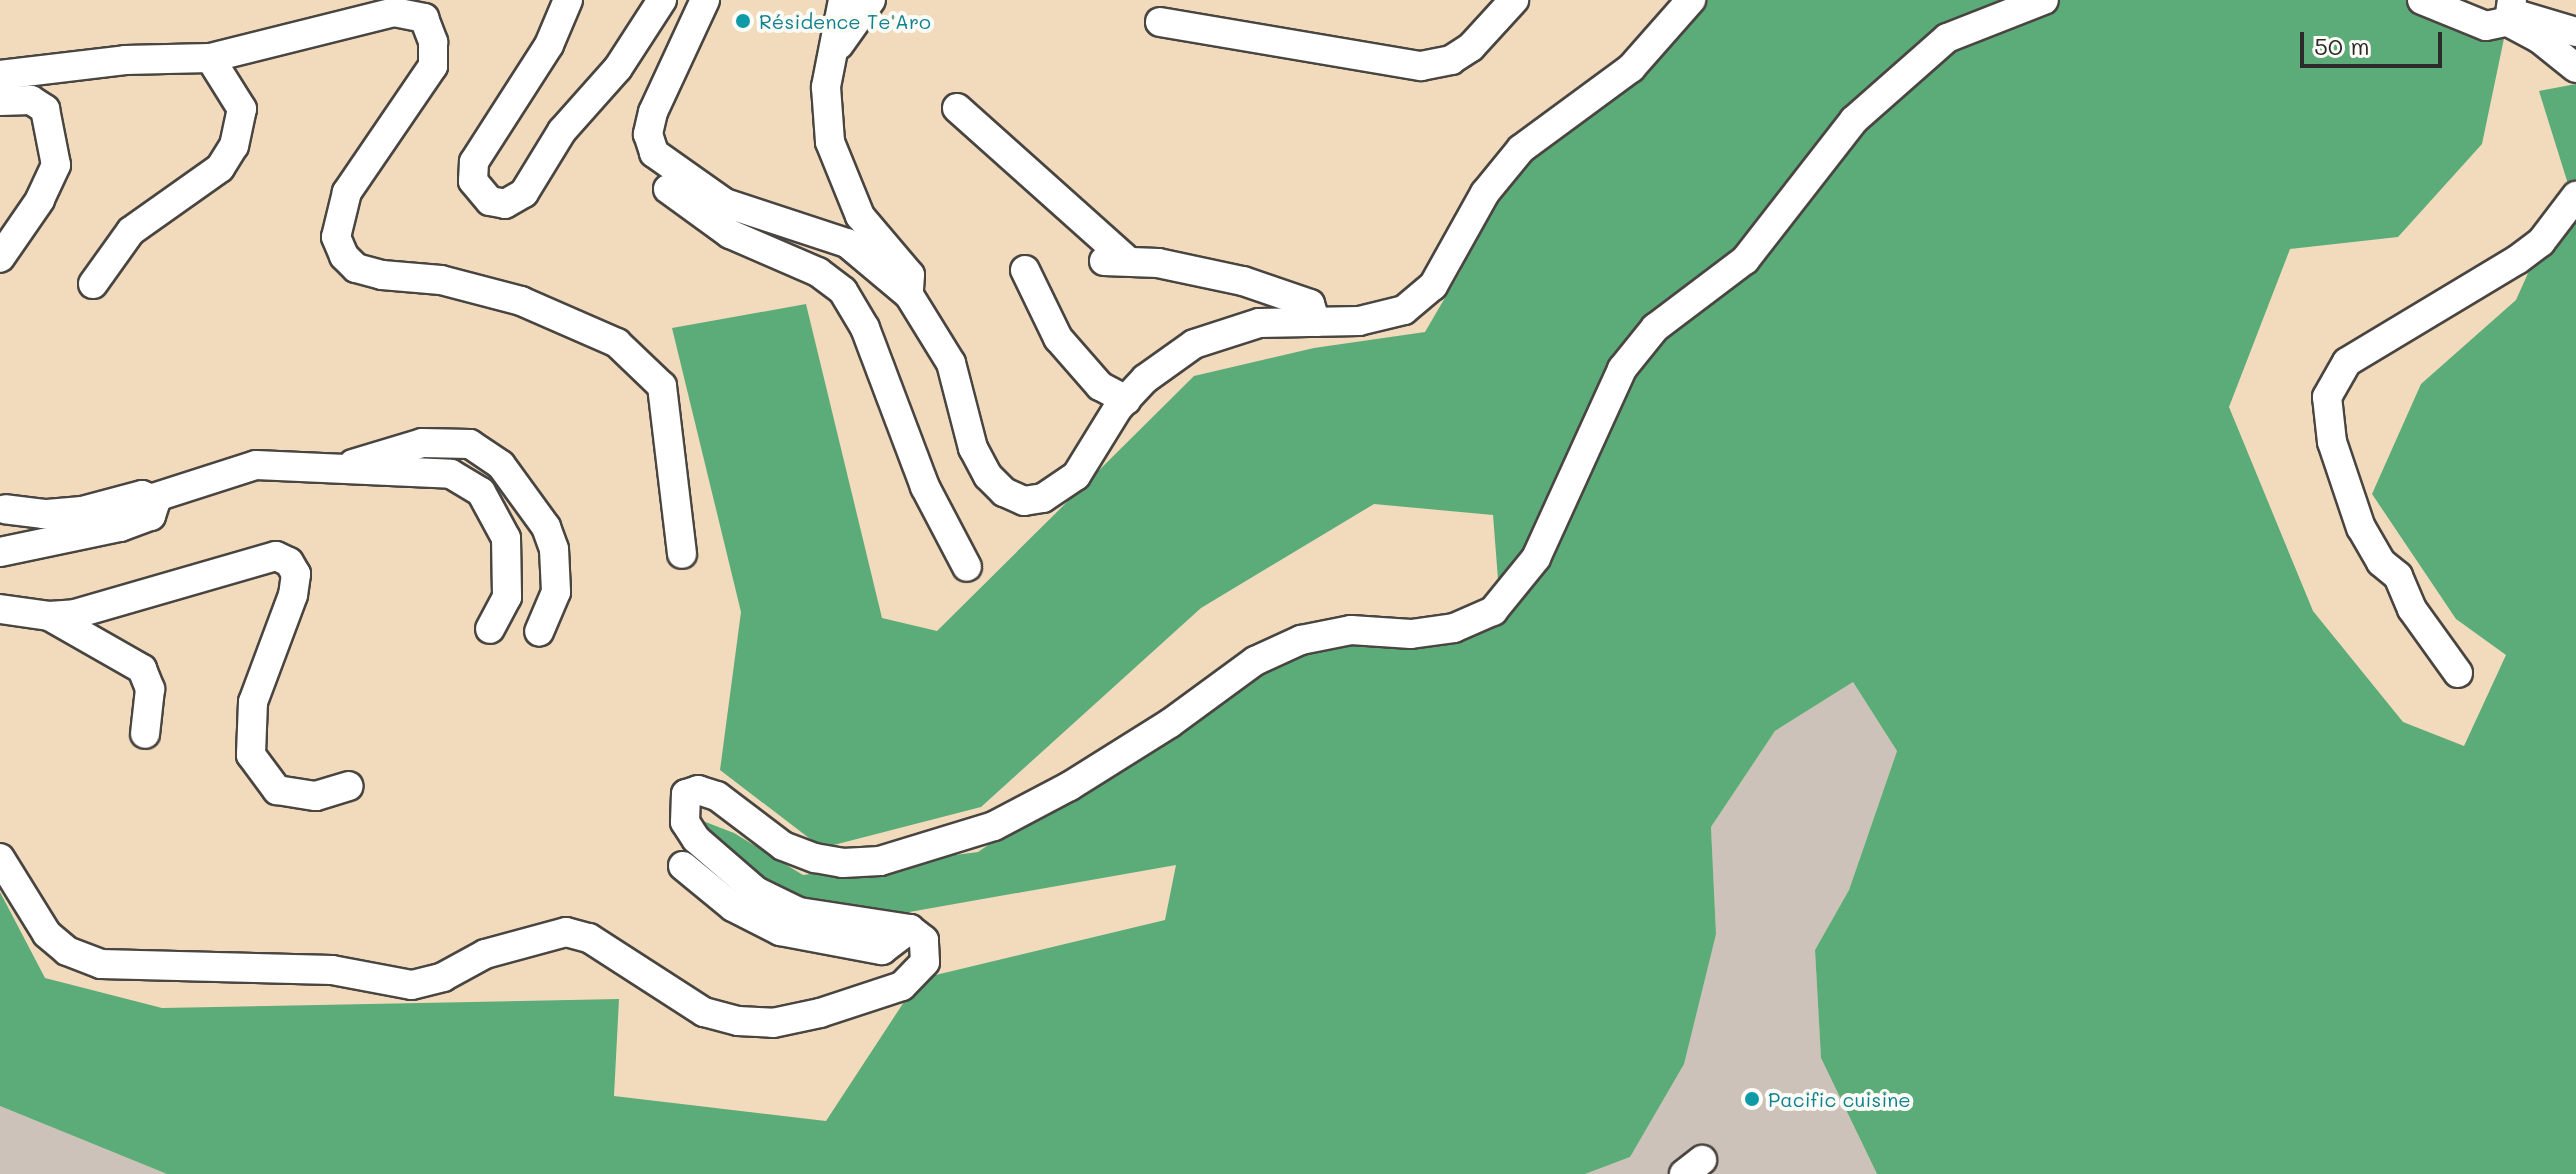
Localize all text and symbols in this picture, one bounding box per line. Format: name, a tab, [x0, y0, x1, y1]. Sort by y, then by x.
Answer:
place label: Résidence Te'Aro	[759, 9, 931, 33]
marker: Résidence Te'Aro	[734, 12, 752, 30]
scale bar	[2304, 16, 2446, 66]
text: 50 m	[2314, 30, 2370, 61]
place label: Pacific cuisine	[1768, 1087, 1911, 1111]
marker: Pacific cuisine	[1743, 1090, 1761, 1108]

